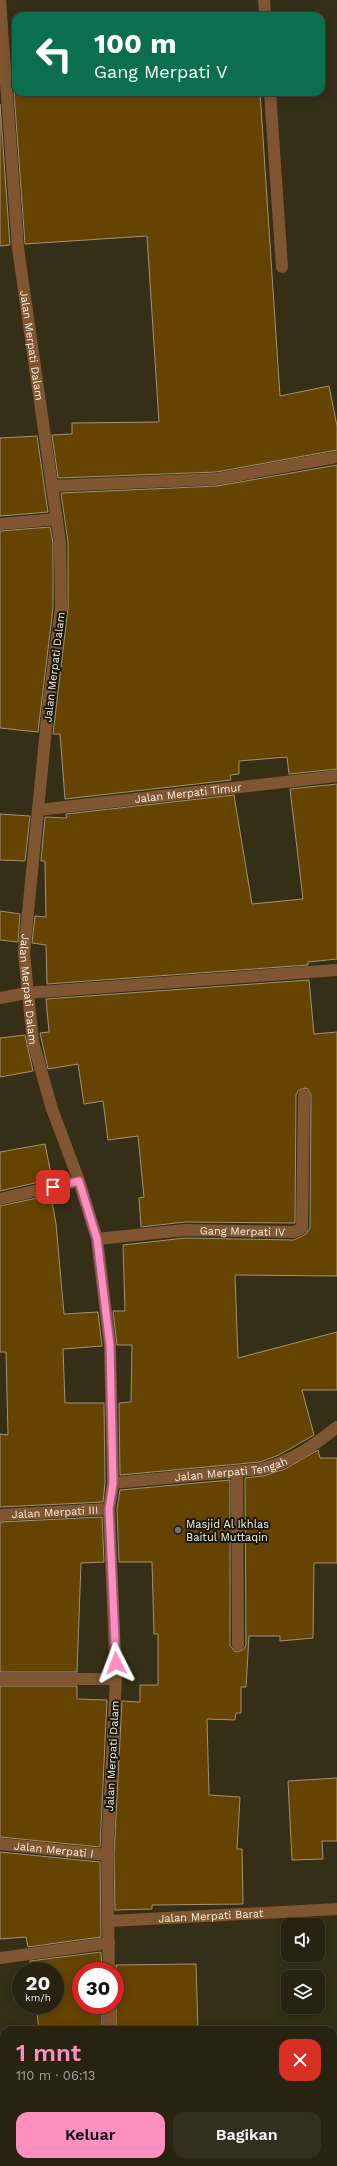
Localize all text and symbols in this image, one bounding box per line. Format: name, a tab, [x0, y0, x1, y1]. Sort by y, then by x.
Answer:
text: 100 m	[94, 27, 177, 60]
icon: left	[28, 28, 80, 80]
text: Gang Merpati V	[94, 61, 228, 82]
street label: Jalan Merpati Dalam	[17, 290, 46, 401]
street label: Jalan Merpati Dalam	[41, 611, 68, 723]
street label: Jalan Merpati Timur	[134, 781, 243, 806]
street label: Jalan Merpati Dalam	[17, 933, 39, 1045]
pin	[36, 1170, 70, 1204]
icon: arrive	[42, 1176, 64, 1198]
street label: Gang Merpati IV	[200, 1224, 285, 1239]
street label: Jalan Merpati Tengah	[174, 1455, 290, 1484]
street label: Jalan Merpati III	[11, 1504, 99, 1521]
place label: Masjid Al Ikhlas Baitul Muttaqin	[186, 1518, 269, 1544]
marker: Masjid Al Ikhlas Baitul Muttaqin	[173, 1525, 183, 1535]
position arrow	[95, 1642, 137, 1684]
street label: Jalan Merpati Dalam	[103, 1700, 122, 1812]
street label: Jalan Merpati I	[13, 1839, 94, 1861]
street label: Jalan Merpati Barat	[158, 1907, 264, 1925]
map controls	[281, 1918, 325, 2014]
button: sound	[281, 1918, 325, 1962]
speed limit sign: 30	[72, 1962, 124, 2014]
button: layers	[281, 1970, 325, 2014]
text: 20	[26, 1971, 50, 1995]
text: km/h	[25, 1992, 51, 2003]
text: 1 mnt	[16, 2039, 81, 2067]
button: close	[279, 2039, 321, 2081]
text: 110 m · 06:13	[16, 2068, 95, 2083]
button: Keluar	[16, 2112, 165, 2158]
button: Bagikan	[173, 2112, 321, 2158]

